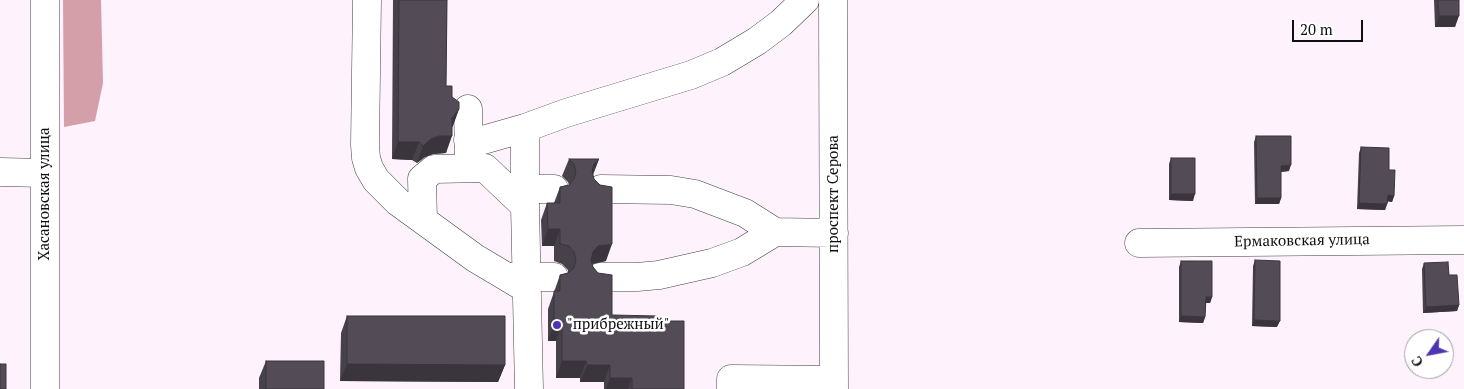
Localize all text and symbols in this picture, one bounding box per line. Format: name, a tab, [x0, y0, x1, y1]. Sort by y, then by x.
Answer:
scale bar	[1294, 10, 1365, 42]
text: 20 m	[1300, 19, 1333, 39]
street label: Хасановская улица	[36, 127, 54, 261]
street label: проспект Серова	[825, 135, 843, 253]
street label: Ермаковская улица	[1234, 231, 1370, 251]
place label: "прибрежный"	[567, 316, 669, 334]
marker: "прибрежный"	[551, 319, 563, 331]
north arrow	[1404, 329, 1454, 379]
text: С	[1406, 353, 1427, 371]

